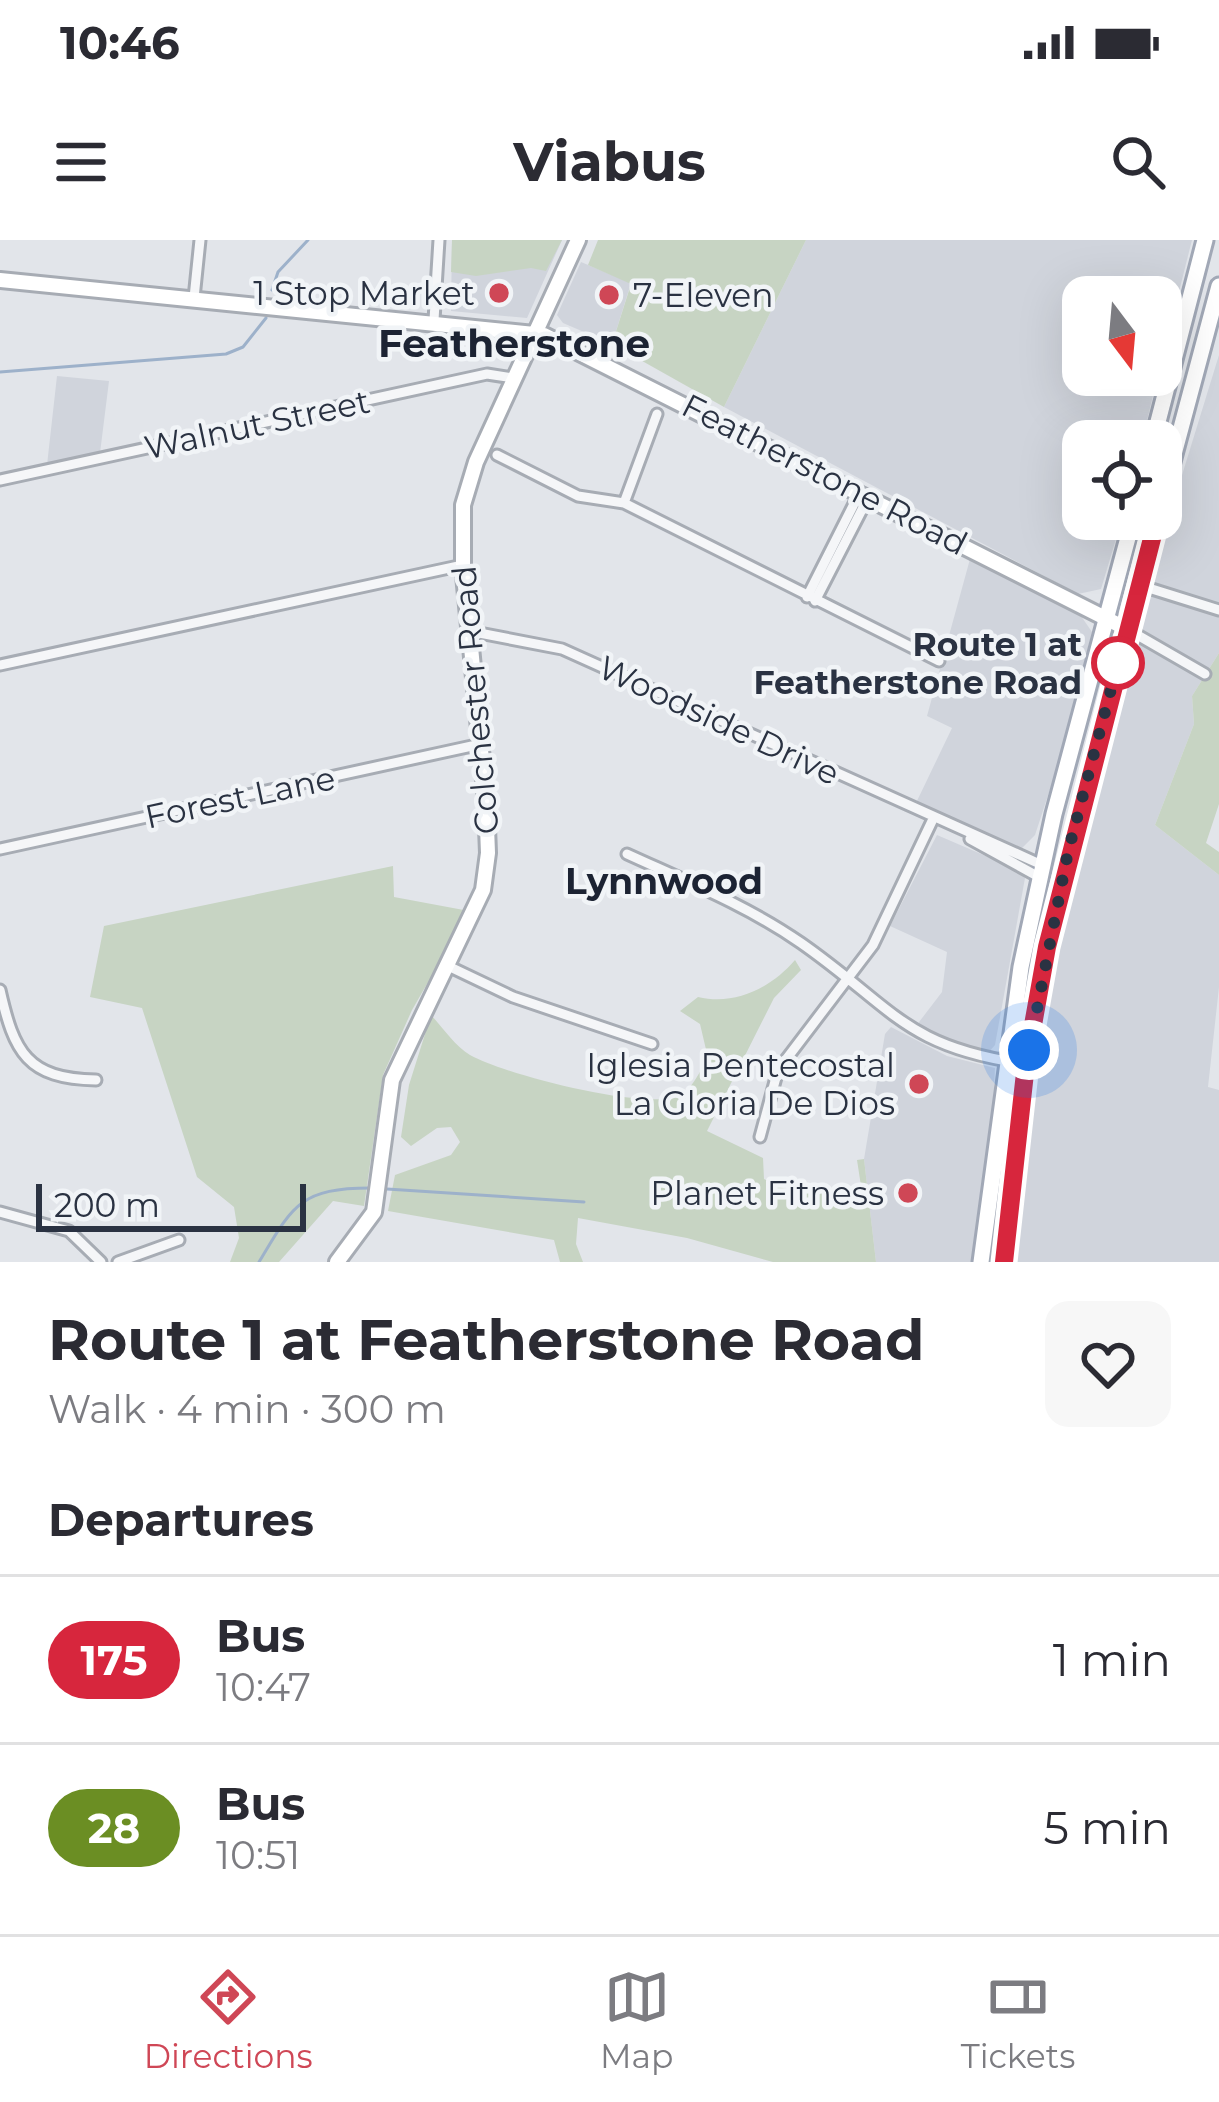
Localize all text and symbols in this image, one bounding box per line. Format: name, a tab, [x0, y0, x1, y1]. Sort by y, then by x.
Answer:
text: 10:46	[60, 15, 180, 70]
icon: menu	[48, 129, 114, 195]
text: Viabus	[513, 129, 706, 195]
icon: search	[1105, 129, 1171, 195]
place label: 1 Stop Market	[253, 273, 475, 313]
place label: 7-Eleven	[633, 275, 774, 315]
north arrow	[1062, 276, 1182, 396]
map controls	[1062, 276, 1182, 540]
marker: 1 Stop Market	[486, 280, 512, 306]
marker: 7-Eleven	[596, 282, 622, 308]
district label: Featherstone	[378, 319, 650, 367]
street label: Walnut Street	[141, 381, 373, 467]
street label: Featherstone Road	[676, 385, 974, 563]
button: locate	[1062, 420, 1182, 540]
street label: Colchester Road	[443, 564, 507, 836]
place label: Route 1 at Featherstone Road	[753, 624, 1082, 702]
marker: Route 1 at Featherstone Road	[1093, 638, 1143, 688]
street label: Woodside Drive	[592, 647, 846, 793]
street label: Forest Lane	[141, 757, 339, 837]
district label: Lynnwood	[565, 859, 763, 903]
your location	[999, 1020, 1059, 1080]
place label: Iglesia Pentecostal La Gloria De Dios	[586, 1045, 895, 1123]
marker: Iglesia Pentecostal La Gloria De Dios	[906, 1071, 932, 1097]
place label: Planet Fitness	[650, 1173, 884, 1213]
scale bar	[36, 1178, 306, 1231]
marker: Planet Fitness	[895, 1180, 921, 1206]
text: 200 m	[54, 1185, 160, 1225]
button: heart	[1045, 1301, 1171, 1427]
text: Route 1 at Featherstone Road	[48, 1305, 924, 1374]
text: Walk · 4 min · 300 m	[48, 1385, 446, 1433]
text: Departures	[48, 1492, 314, 1547]
text: Bus	[216, 1608, 305, 1663]
text: 1 min	[1053, 1632, 1171, 1687]
text: 175	[81, 1634, 147, 1686]
text: 10:47	[216, 1663, 311, 1711]
text: Bus	[216, 1776, 305, 1831]
text: 5 min	[1043, 1800, 1171, 1855]
text: 28	[88, 1802, 140, 1854]
text: 10:51	[216, 1831, 300, 1879]
tab: Directions	[144, 1964, 313, 2076]
tab: Map	[600, 1964, 673, 2076]
tab: Tickets	[961, 1964, 1075, 2076]

